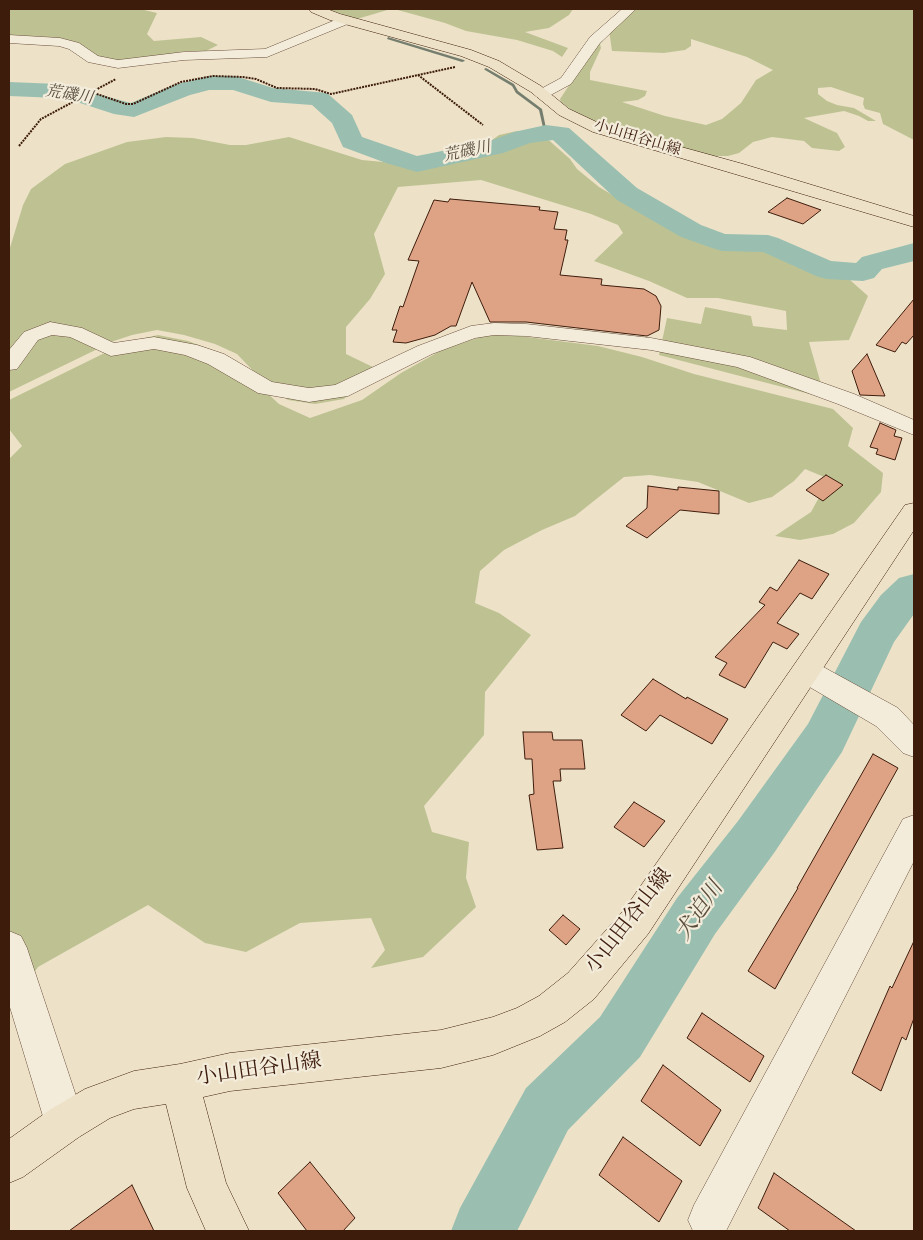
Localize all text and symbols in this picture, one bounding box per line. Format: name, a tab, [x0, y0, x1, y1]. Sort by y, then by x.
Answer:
water label: 荒磯川	[44, 83, 94, 109]
street label: 小山田谷山線	[591, 117, 683, 161]
water label: 荒磯川	[442, 139, 492, 167]
street label: 小山田谷山線	[581, 865, 679, 979]
water label: 犬迫川	[672, 877, 730, 947]
street label: 小山田谷山線	[195, 1050, 323, 1092]

